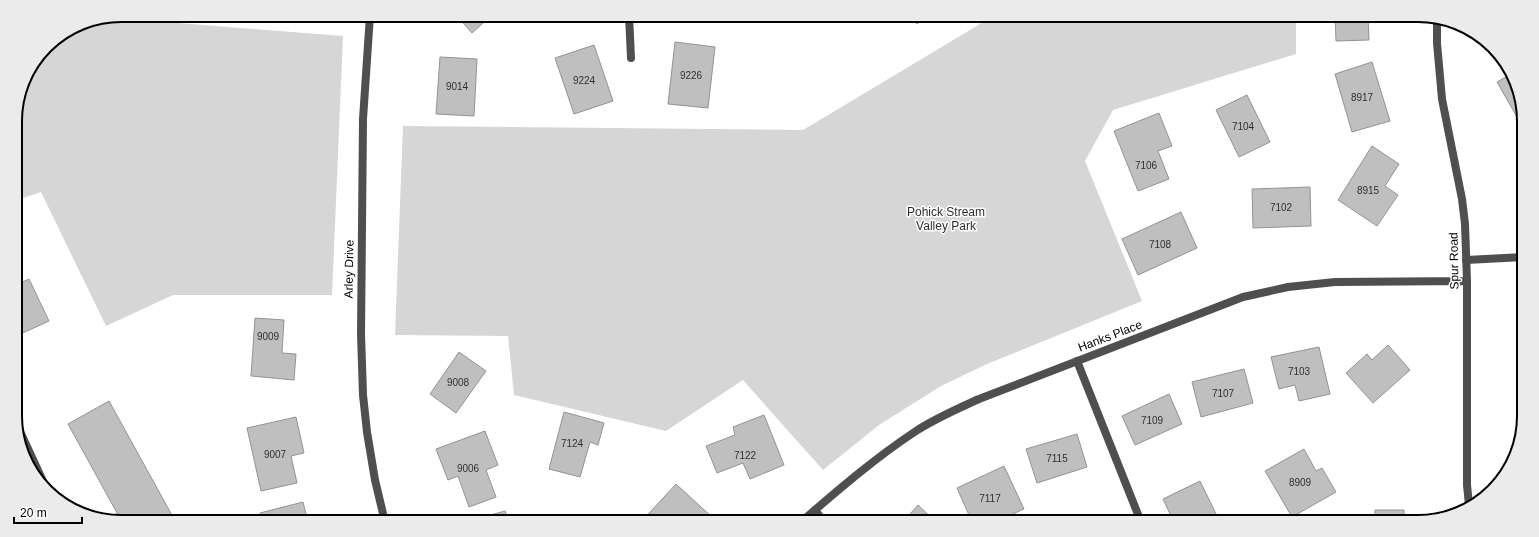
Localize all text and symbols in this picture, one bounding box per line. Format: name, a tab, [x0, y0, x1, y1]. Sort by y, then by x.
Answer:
house number: 9226	[680, 70, 703, 81]
house number: 9224	[573, 75, 596, 86]
house number: 9014	[446, 81, 469, 92]
house number: 8917	[1351, 92, 1374, 103]
house number: 7104	[1232, 121, 1255, 132]
house number: 7106	[1135, 160, 1158, 171]
house number: 8915	[1357, 185, 1380, 196]
house number: 7102	[1270, 202, 1293, 213]
park label: Pohick Stream Valley Park	[907, 205, 985, 233]
street label: Spur Road	[1447, 232, 1461, 290]
street label: Arley Drive	[341, 239, 357, 298]
house number: 7108	[1149, 239, 1172, 250]
street label: Hanks Place	[1076, 317, 1144, 355]
house number: 9009	[257, 331, 280, 342]
house number: 7103	[1288, 366, 1311, 377]
house number: 9008	[447, 377, 470, 388]
house number: 7107	[1212, 388, 1235, 399]
house number: 7109	[1141, 415, 1164, 426]
house number: 7124	[561, 438, 584, 449]
house number: 9007	[264, 449, 287, 460]
house number: 7122	[734, 450, 757, 461]
house number: 7115	[1046, 453, 1068, 464]
house number: 9006	[457, 463, 480, 474]
house number: 8909	[1289, 477, 1312, 488]
house number: 7117	[979, 493, 1001, 504]
scale bar	[14, 499, 82, 525]
text: 20 m	[20, 506, 47, 520]

